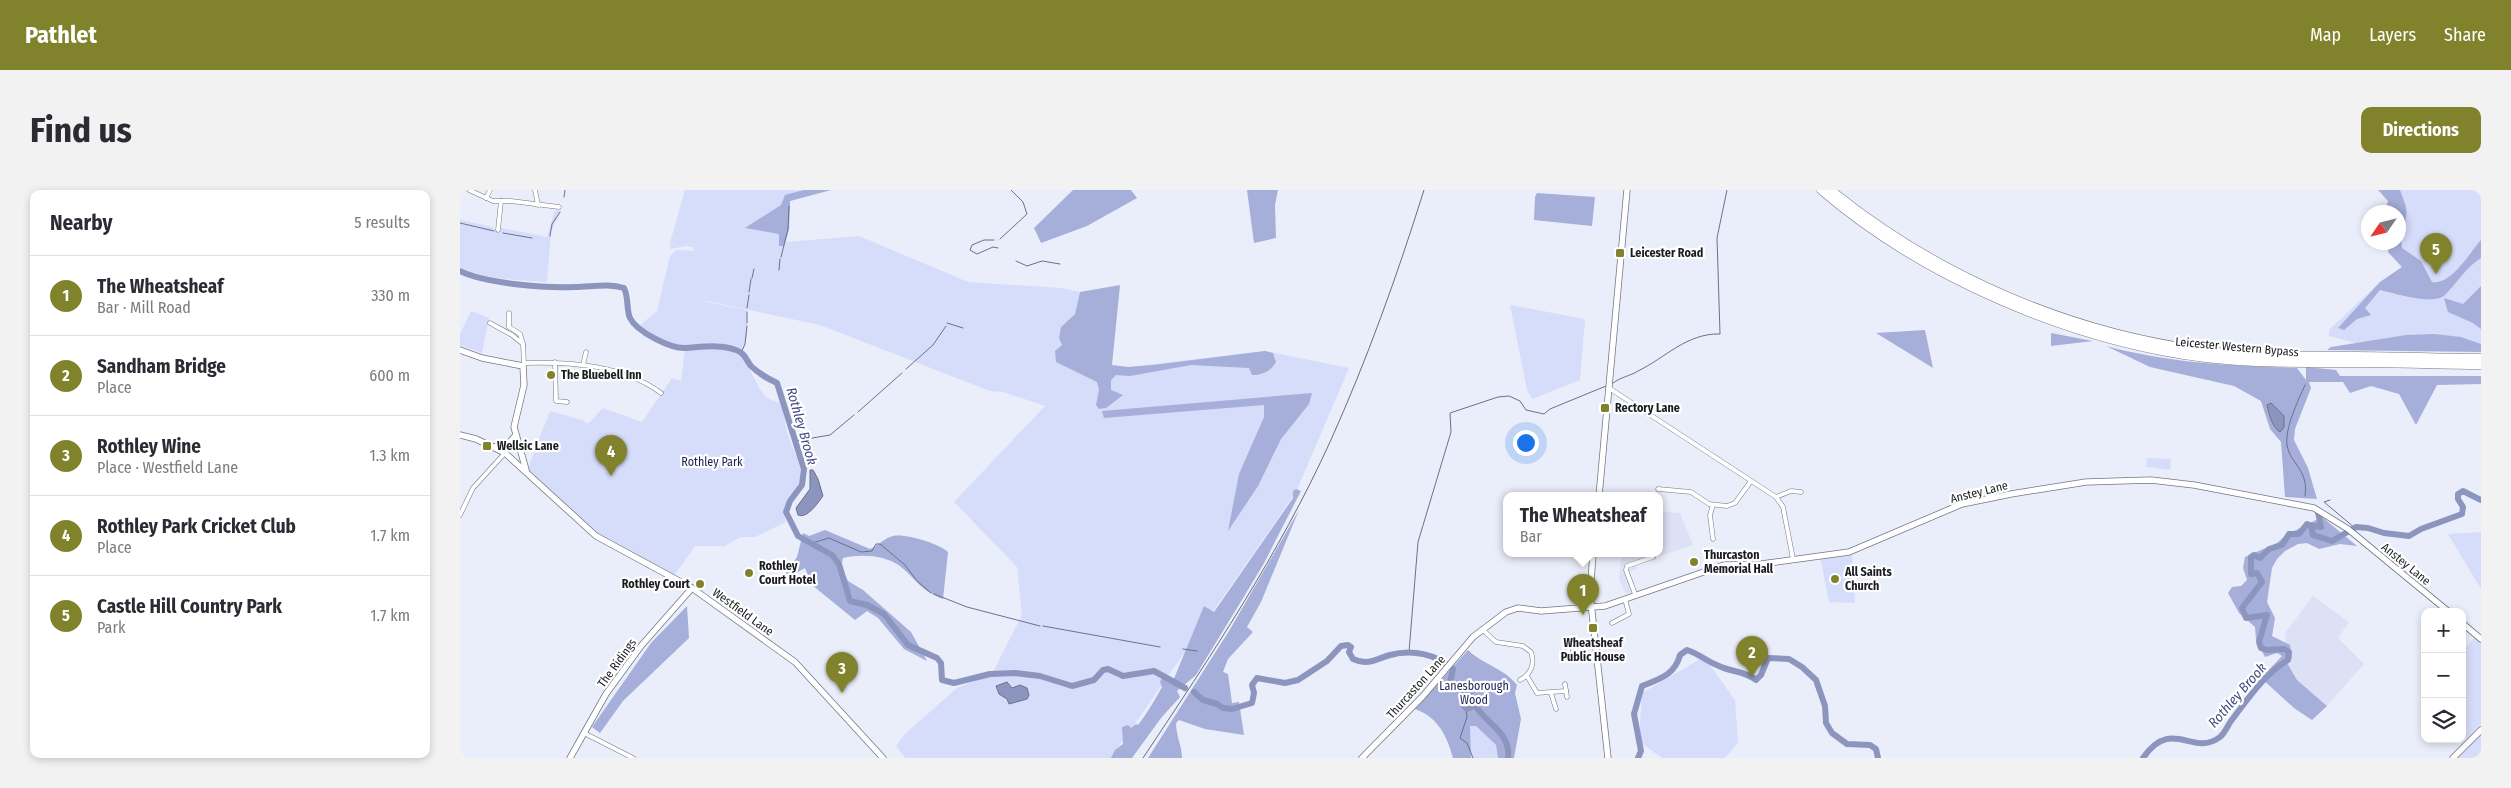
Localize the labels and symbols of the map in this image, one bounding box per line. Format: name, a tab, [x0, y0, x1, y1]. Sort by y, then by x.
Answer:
north arrow	[2361, 205, 2406, 250]
pin: 5	[2420, 233, 2452, 274]
place label: Leicester Road	[1630, 246, 1703, 260]
marker: Leicester Road	[1614, 247, 1626, 259]
street label: Leicester Western Bypass	[2175, 335, 2299, 359]
place label: The Bluebell Inn	[561, 368, 642, 382]
marker: The Bluebell Inn	[545, 369, 557, 381]
water label: Rothley Brook	[782, 385, 821, 467]
place label: Rectory Lane	[1615, 401, 1680, 415]
marker: Rectory Lane	[1599, 402, 1611, 414]
your location	[1513, 430, 1539, 456]
pin: 4	[595, 435, 627, 476]
place label: Wellsic Lane	[497, 439, 559, 453]
marker: Wellsic Lane	[481, 440, 493, 452]
park label: Rothley Park	[681, 455, 743, 469]
street label: Anstey Lane	[1949, 478, 2009, 506]
street label: Anstey Lane	[2379, 540, 2433, 588]
place label: Thurcaston Memorial Hall	[1704, 548, 1774, 576]
marker: Thurcaston Memorial Hall	[1688, 556, 1700, 568]
place label: Rothley Court Hotel	[759, 559, 817, 587]
place label: All Saints Church	[1844, 565, 1892, 593]
marker: Rothley Court Hotel	[743, 567, 755, 579]
marker: All Saints Church	[1829, 573, 1841, 585]
pin: 1	[1567, 574, 1599, 615]
place label: Rothley Court	[622, 577, 691, 591]
marker: Rothley Court	[694, 578, 706, 590]
street label: Westfield Lane	[710, 585, 776, 639]
marker: Wheatsheaf Public House	[1587, 622, 1599, 634]
street label: The Ridings	[595, 636, 639, 690]
place label: Wheatsheaf Public House	[1561, 636, 1625, 664]
pin: 2	[1736, 636, 1768, 677]
pin: 3	[826, 652, 858, 693]
street label: Thurcaston Lane	[1384, 652, 1448, 722]
water label: Rothley Brook	[2205, 660, 2270, 731]
park label: Lanesborough Wood	[1439, 679, 1509, 707]

